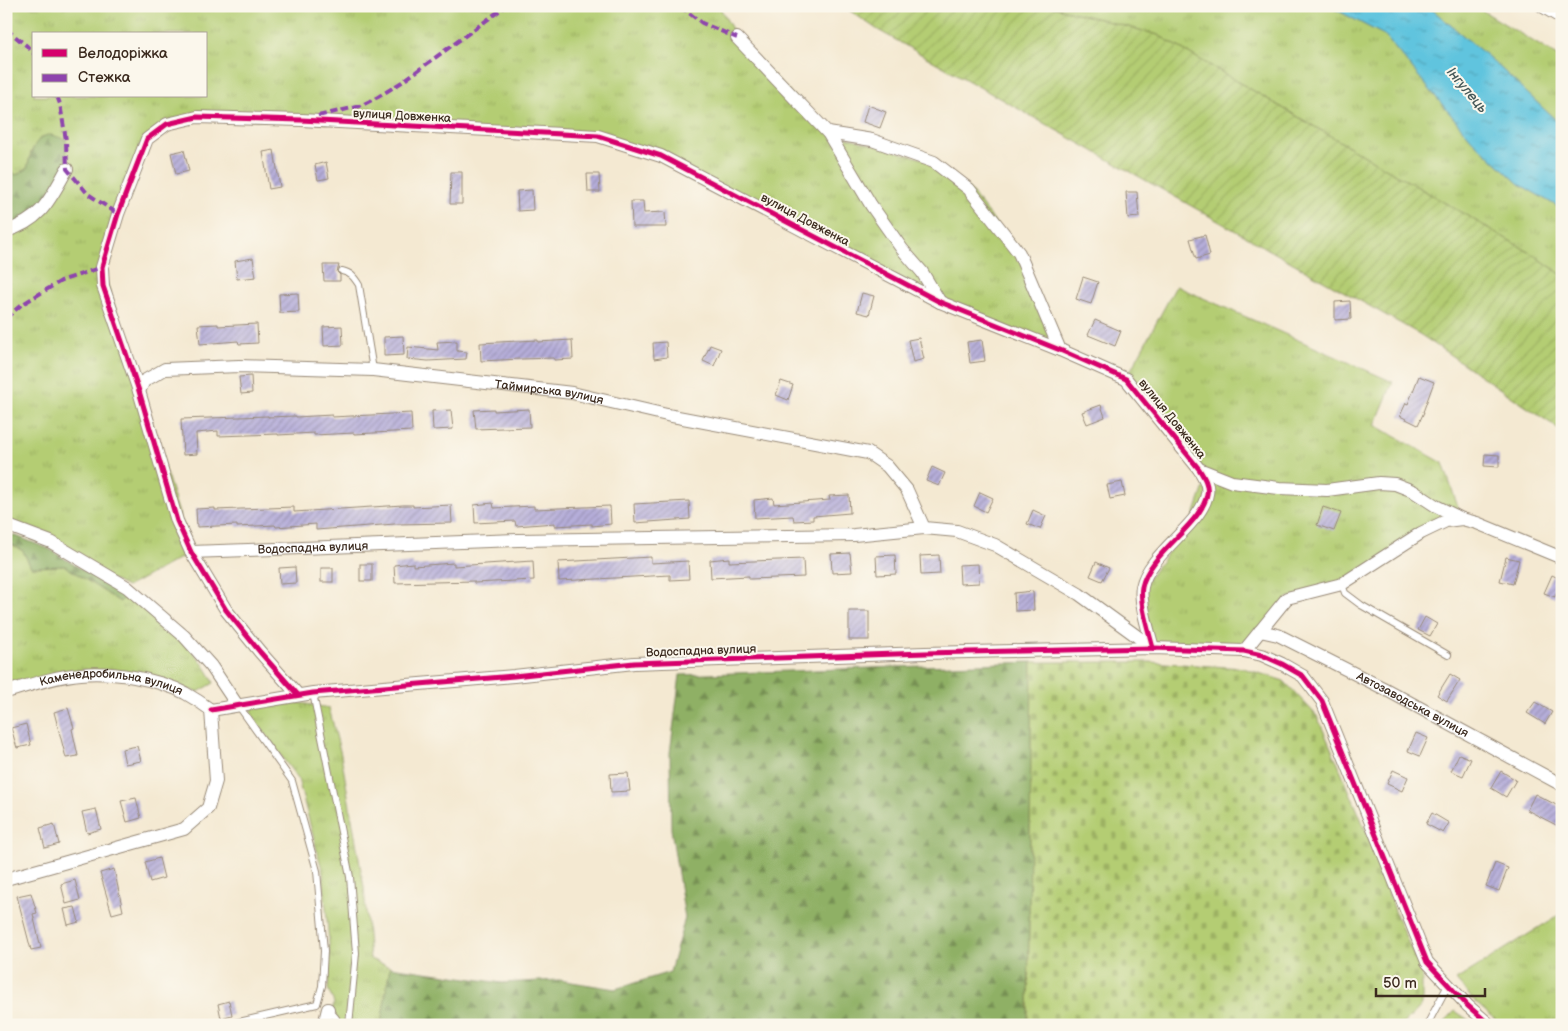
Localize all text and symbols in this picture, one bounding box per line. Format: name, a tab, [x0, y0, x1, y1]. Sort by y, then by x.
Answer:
legend	[32, 32, 208, 98]
text: Велодоріжка	[78, 44, 168, 63]
water label: Інгулець	[1443, 64, 1491, 116]
text: Стежка	[78, 68, 131, 87]
street label: вулиця Довженка	[352, 106, 452, 126]
street label: вулиця Довженка	[758, 190, 852, 250]
street label: вулиця Довженка	[1135, 376, 1209, 462]
street label: Таймирська вулиця	[494, 377, 605, 408]
street label: Водоспадна вулиця	[257, 538, 369, 557]
street label: Водоспадна вулиця	[646, 642, 757, 660]
street label: Каменедробильна вулиця	[38, 666, 186, 699]
street label: Автозаводська вулиця	[1353, 668, 1472, 741]
scale bar	[1376, 966, 1484, 998]
text: 50 m	[1383, 974, 1417, 993]

